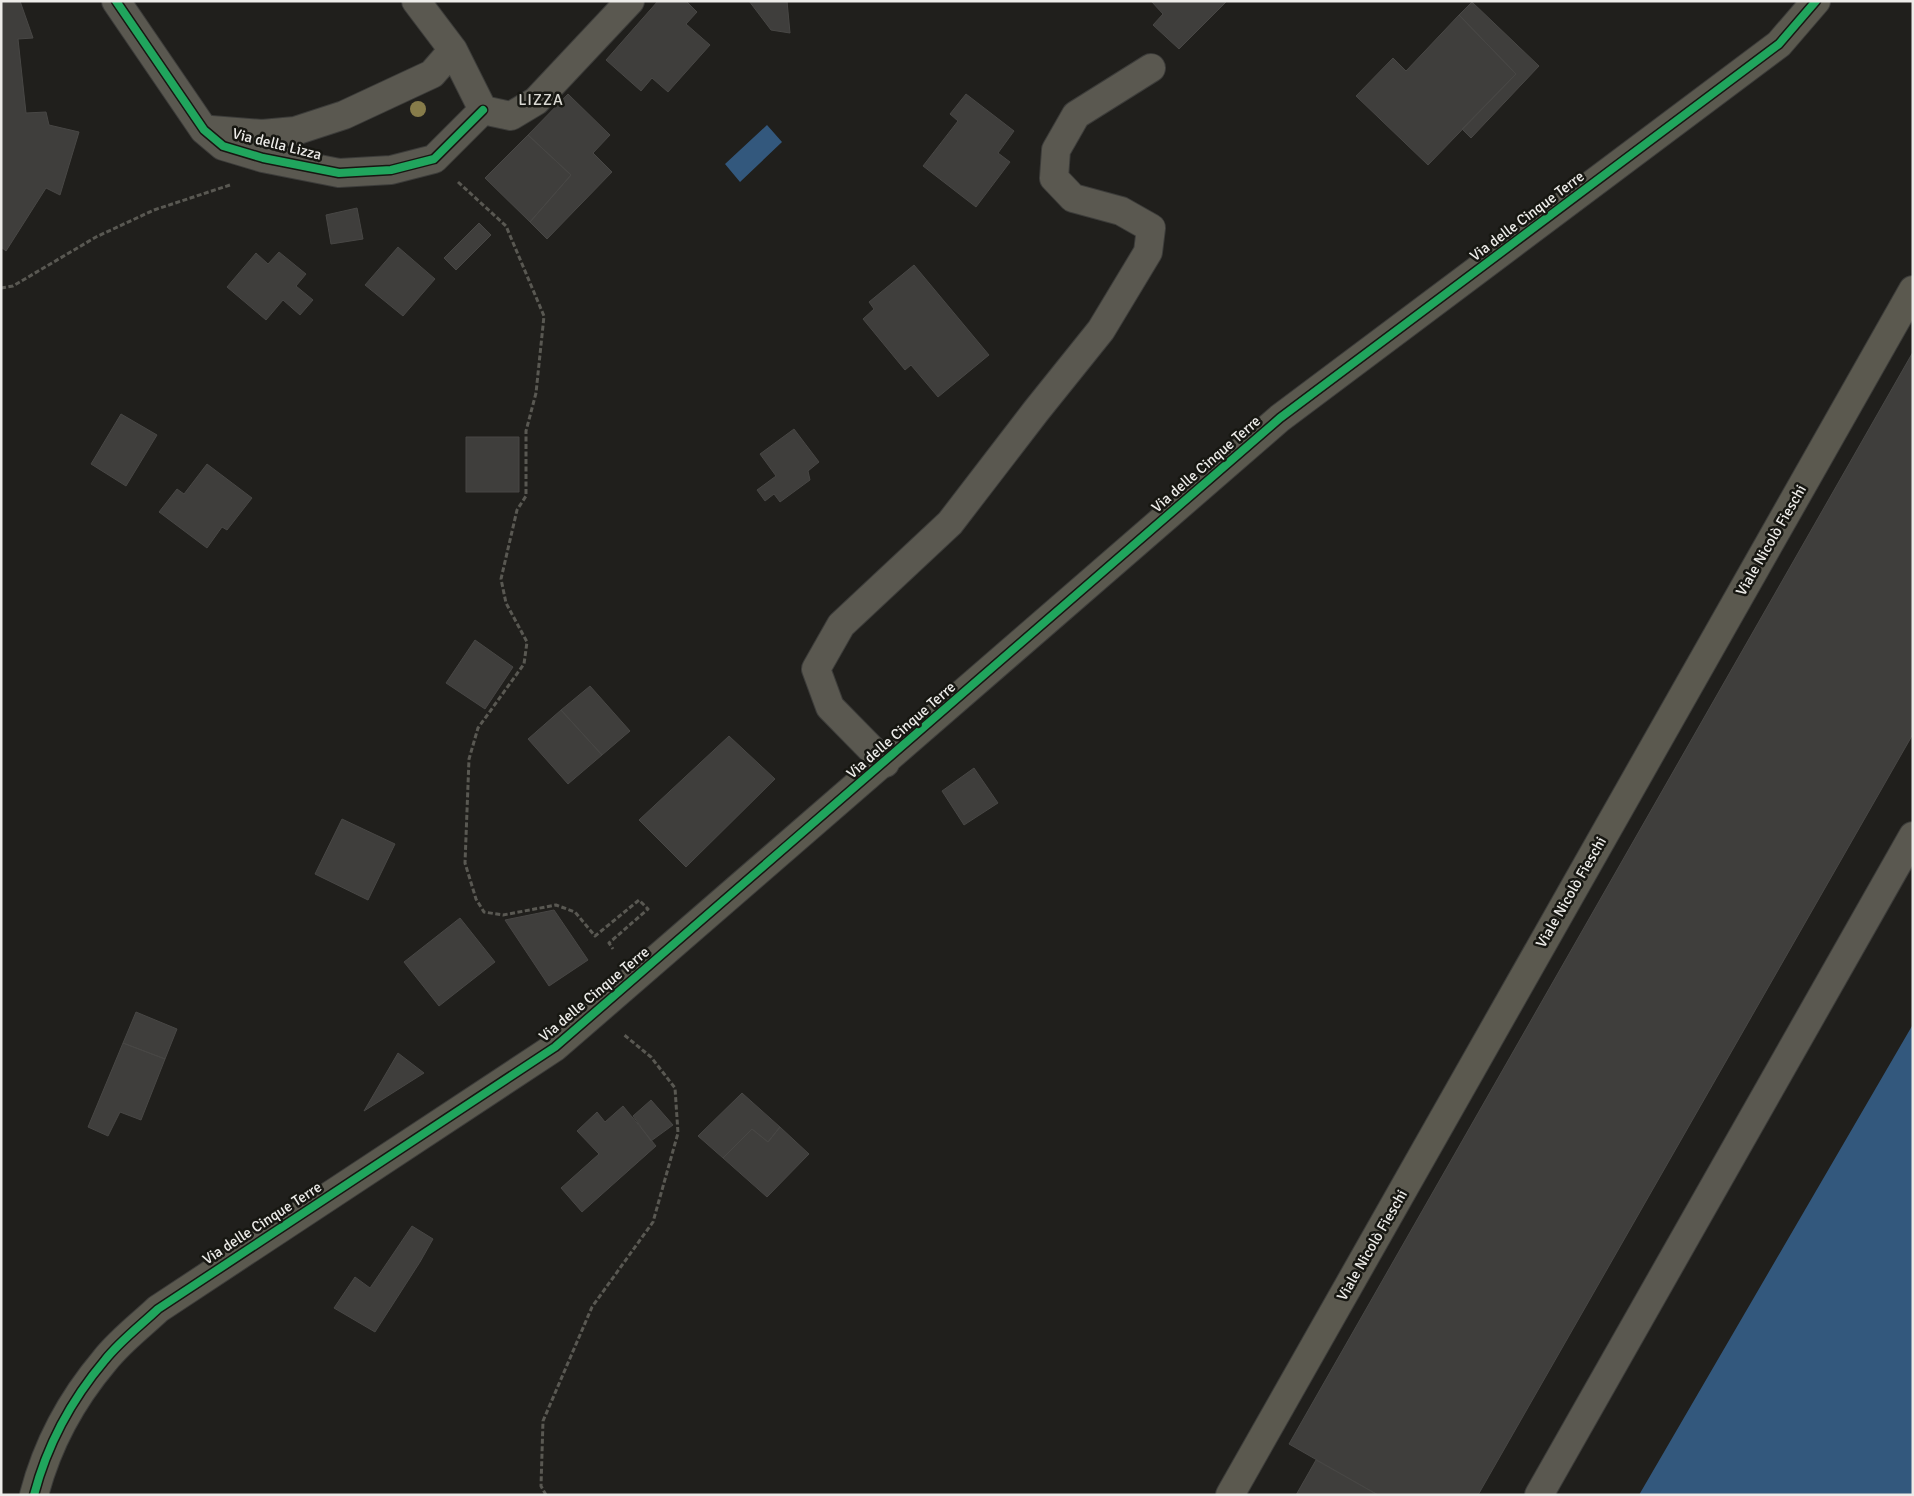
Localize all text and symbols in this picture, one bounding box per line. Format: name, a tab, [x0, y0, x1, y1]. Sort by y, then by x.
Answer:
district label: LIZZA	[518, 90, 564, 110]
street label: Via della Lizza	[231, 124, 323, 164]
street label: Via delle Cinque Terre	[1466, 167, 1588, 265]
street label: Via delle Cinque Terre	[1148, 412, 1264, 516]
street label: Viale Nicolò Fieschi	[1732, 481, 1810, 599]
street label: Via delle Cinque Terre	[843, 678, 959, 782]
street label: Viale Nicolò Fieschi	[1532, 833, 1610, 951]
street label: Via delle Cinque Terre	[535, 943, 653, 1045]
street label: Via delle Cinque Terre	[199, 1178, 325, 1268]
street label: Viale Nicolò Fieschi	[1333, 1186, 1411, 1304]

